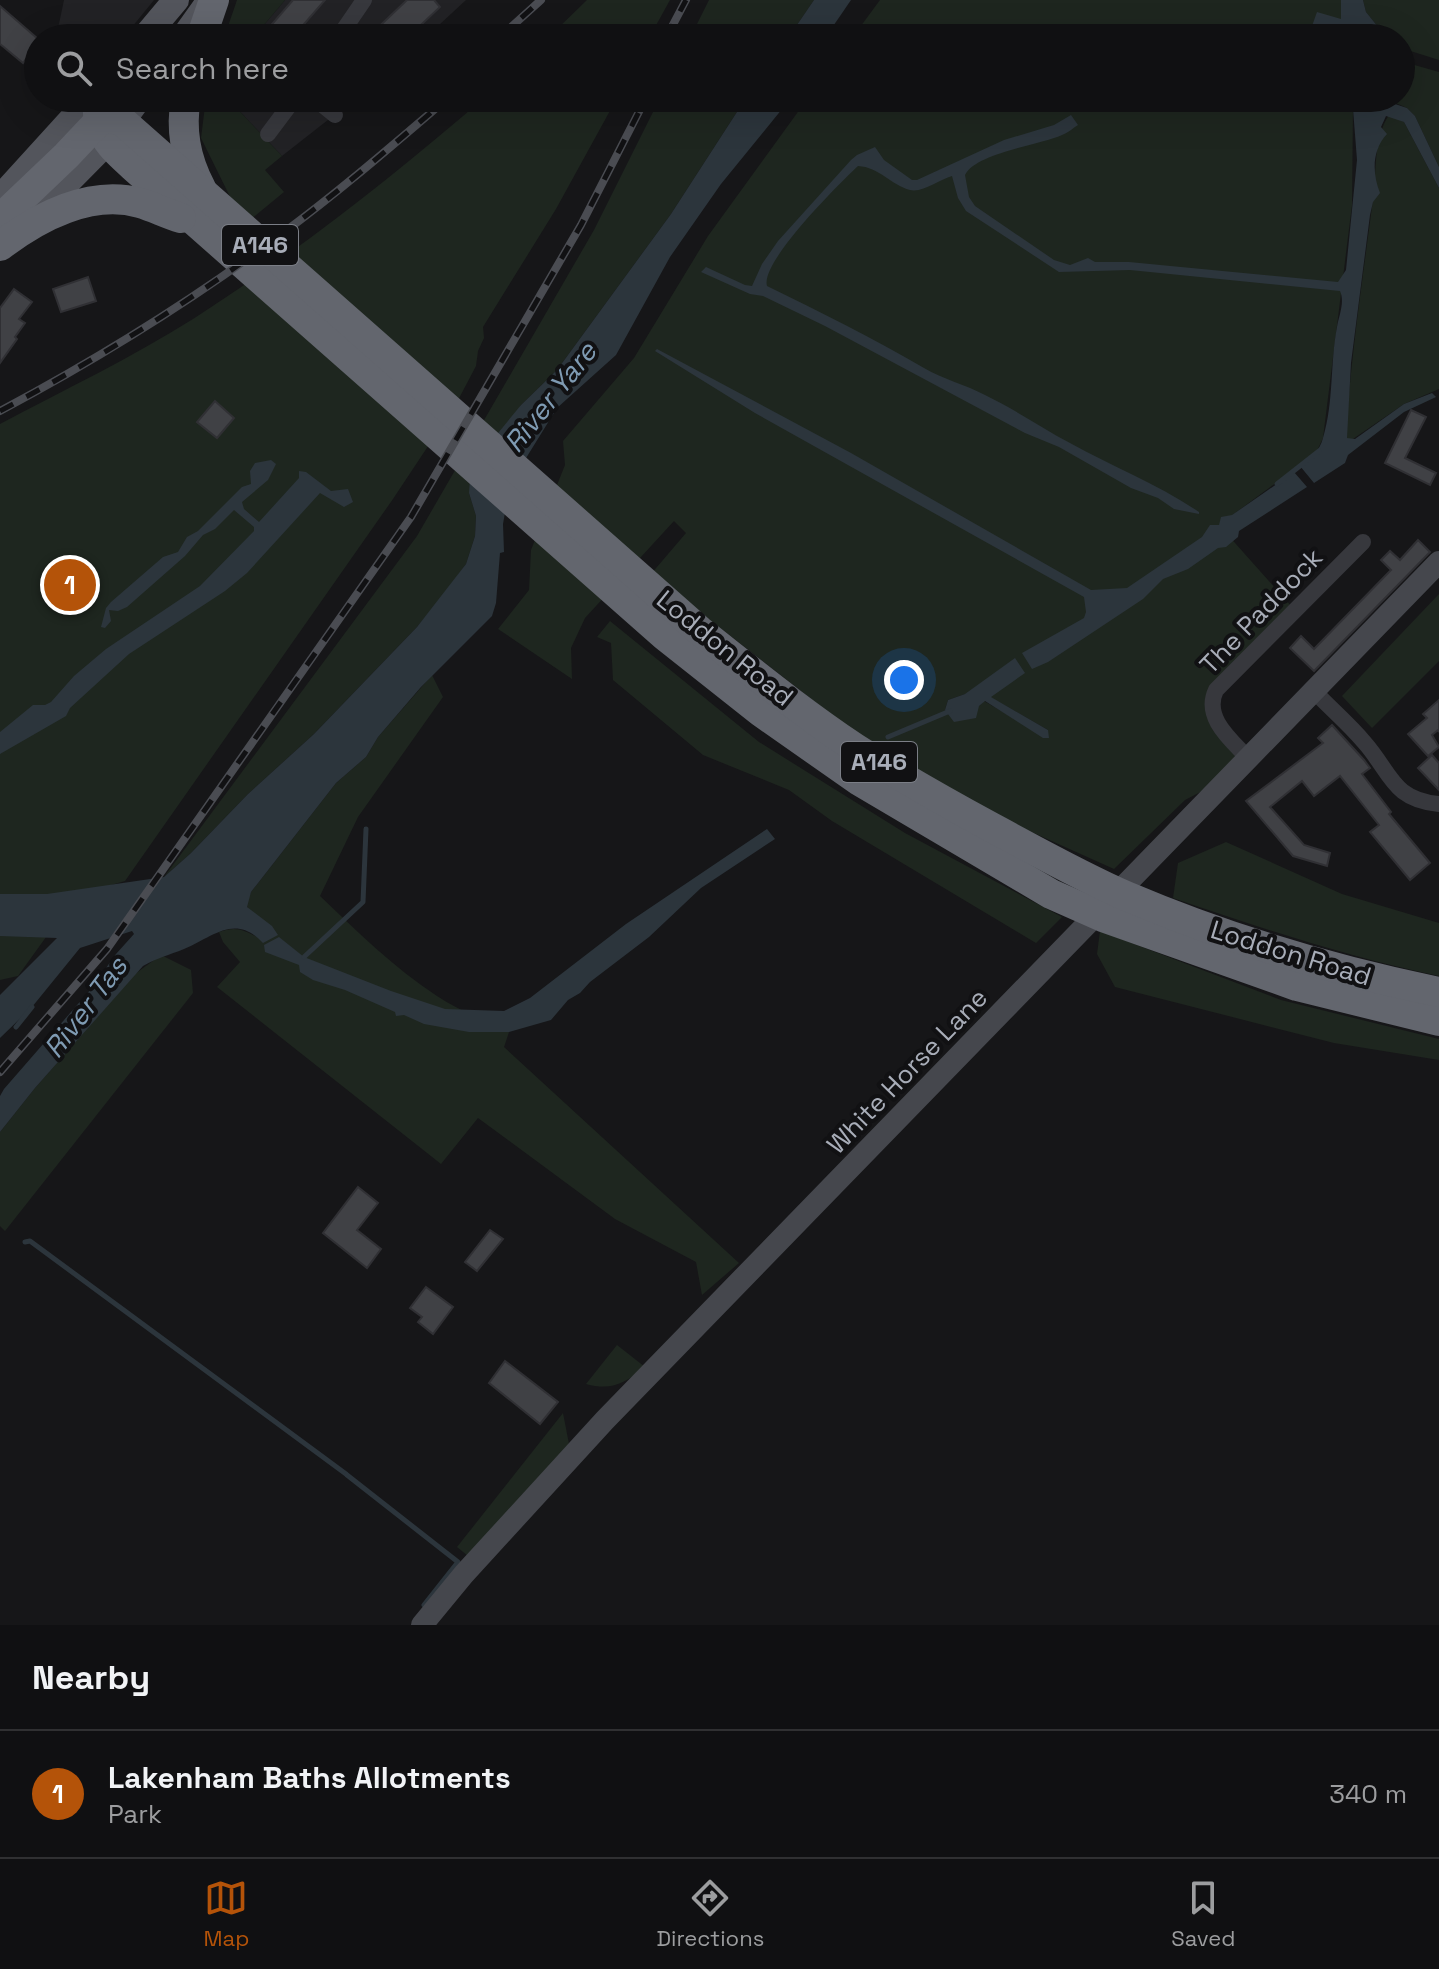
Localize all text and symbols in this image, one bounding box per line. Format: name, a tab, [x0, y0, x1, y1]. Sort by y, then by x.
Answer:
search box	[24, 24, 1415, 112]
icon: search	[52, 46, 96, 90]
text: Search here	[116, 49, 289, 88]
road number: A146	[222, 225, 298, 265]
water label: River Yare	[496, 333, 605, 460]
street label: The Paddock	[1192, 541, 1330, 681]
pin: 1	[44, 555, 96, 615]
street label: Loddon Road	[650, 583, 800, 713]
your location	[884, 660, 924, 700]
road number: A146	[841, 742, 917, 782]
street label: Loddon Road	[1207, 912, 1375, 994]
water label: River Tas	[35, 948, 135, 1065]
street label: White Horse Lane	[819, 981, 995, 1161]
text: Nearby	[32, 1656, 150, 1699]
text: Lakenham Baths Allotments	[108, 1758, 511, 1797]
text: 1	[52, 1777, 64, 1811]
text: 340 m	[1329, 1777, 1407, 1811]
text: Park	[108, 1797, 162, 1831]
tab: Map	[204, 1876, 249, 1952]
tab: Directions	[656, 1876, 764, 1952]
tab: Saved	[1171, 1876, 1235, 1952]

